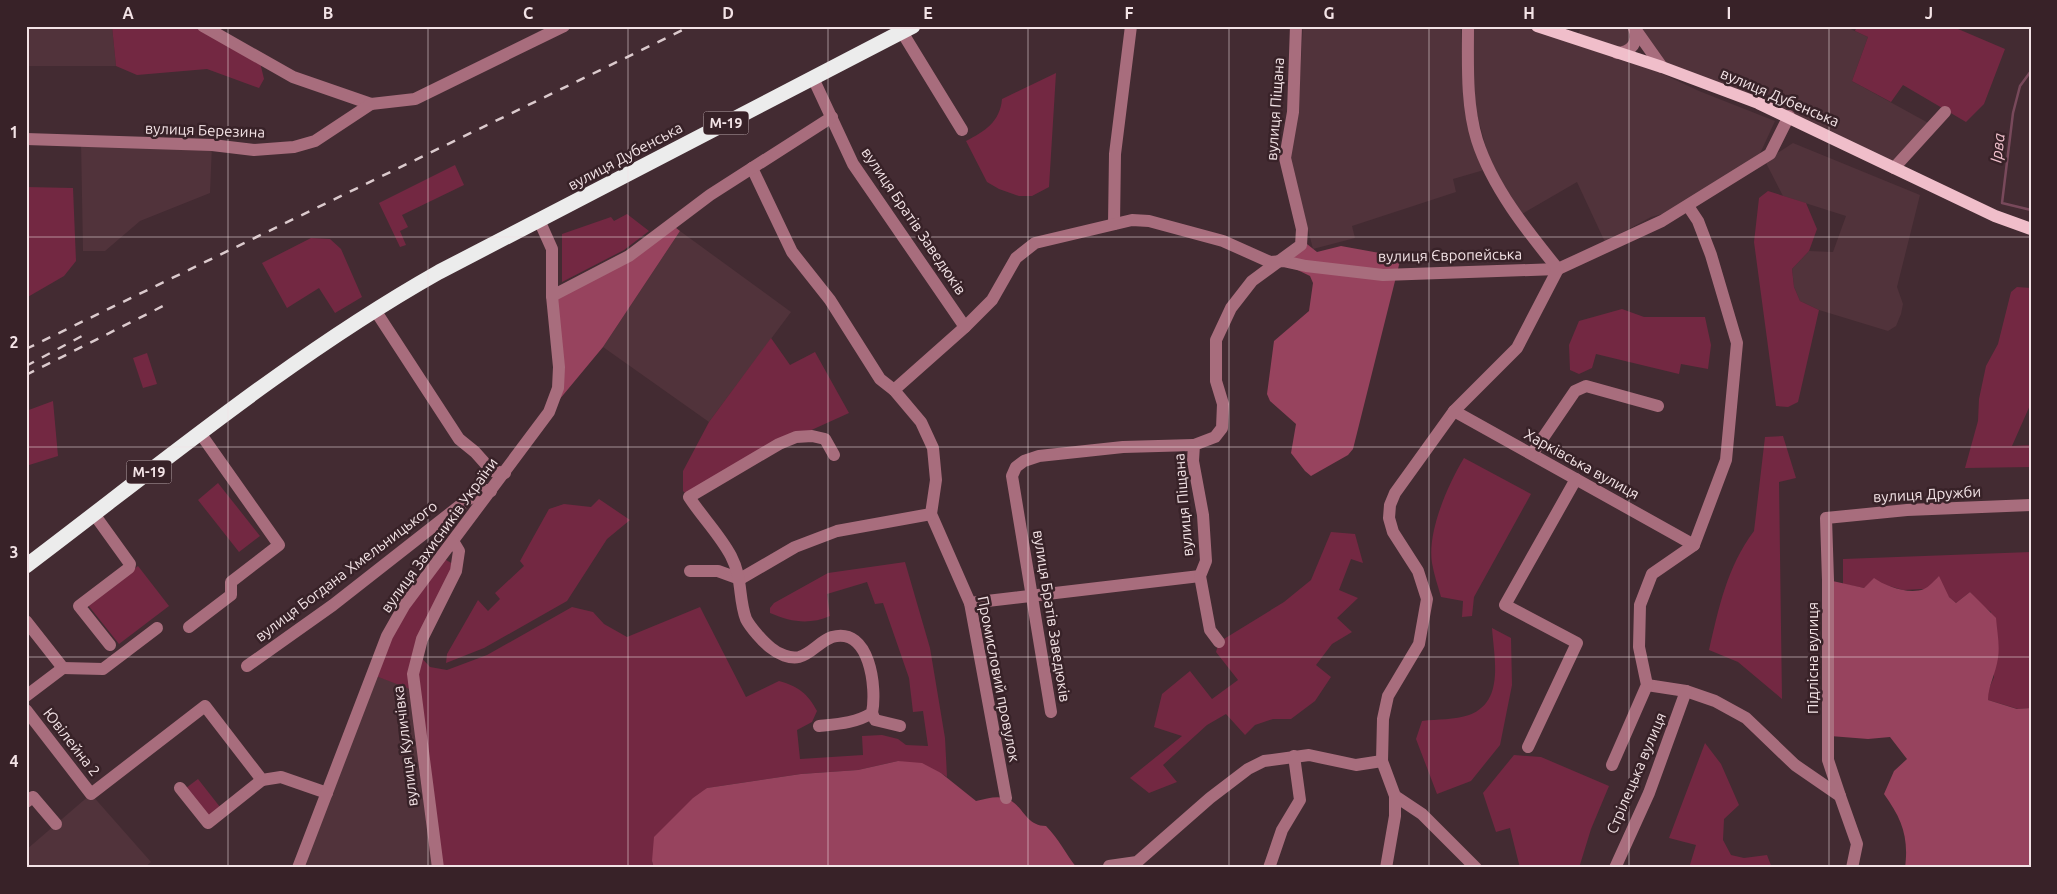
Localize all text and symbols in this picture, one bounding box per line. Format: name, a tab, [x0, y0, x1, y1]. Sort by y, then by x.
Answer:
text: A	[122, 4, 134, 22]
text: B	[323, 4, 333, 22]
text: C	[523, 4, 533, 22]
text: D	[722, 4, 734, 22]
text: E	[923, 4, 933, 22]
text: F	[1125, 4, 1134, 22]
text: G	[1323, 4, 1335, 22]
text: H	[1523, 4, 1535, 22]
text: I	[1727, 4, 1731, 22]
text: J	[1925, 4, 1933, 22]
street label: вулиця Піщана	[1263, 57, 1287, 161]
street label: вулиця Дубенська	[1718, 64, 1842, 130]
road number: М-19	[704, 112, 748, 134]
street label: вулиця Березина	[145, 119, 265, 141]
street label: вулиця Дубенська	[565, 119, 685, 193]
text: 1	[9, 123, 19, 141]
water label: Ірва	[1986, 132, 2008, 164]
street label: вулиця Братів Заведюків	[858, 144, 970, 298]
street label: вулиця Європейська	[1378, 245, 1522, 265]
text: 2	[9, 333, 19, 351]
street label: Харківська вулиця	[1522, 425, 1642, 503]
street label: вулиця Піщана	[1170, 453, 1196, 557]
street label: вулиця Захисників України	[377, 454, 501, 616]
road number: М-19	[126, 461, 172, 484]
street label: вулиця Дружби	[1872, 483, 1982, 505]
street label: вулиця Богдана Хмельницького	[252, 497, 440, 645]
street label: вулиця Братів Заведюків	[1030, 529, 1074, 703]
text: 3	[9, 543, 19, 561]
street label: Промисловий провулок	[975, 595, 1023, 764]
street label: Підлісна вулиця	[1804, 602, 1821, 714]
street label: вулиця Куличівка	[389, 685, 421, 807]
street label: Ювілейна 2	[40, 705, 104, 779]
street label: Стрілецька вулиця	[1603, 710, 1669, 836]
text: 4	[9, 752, 19, 770]

